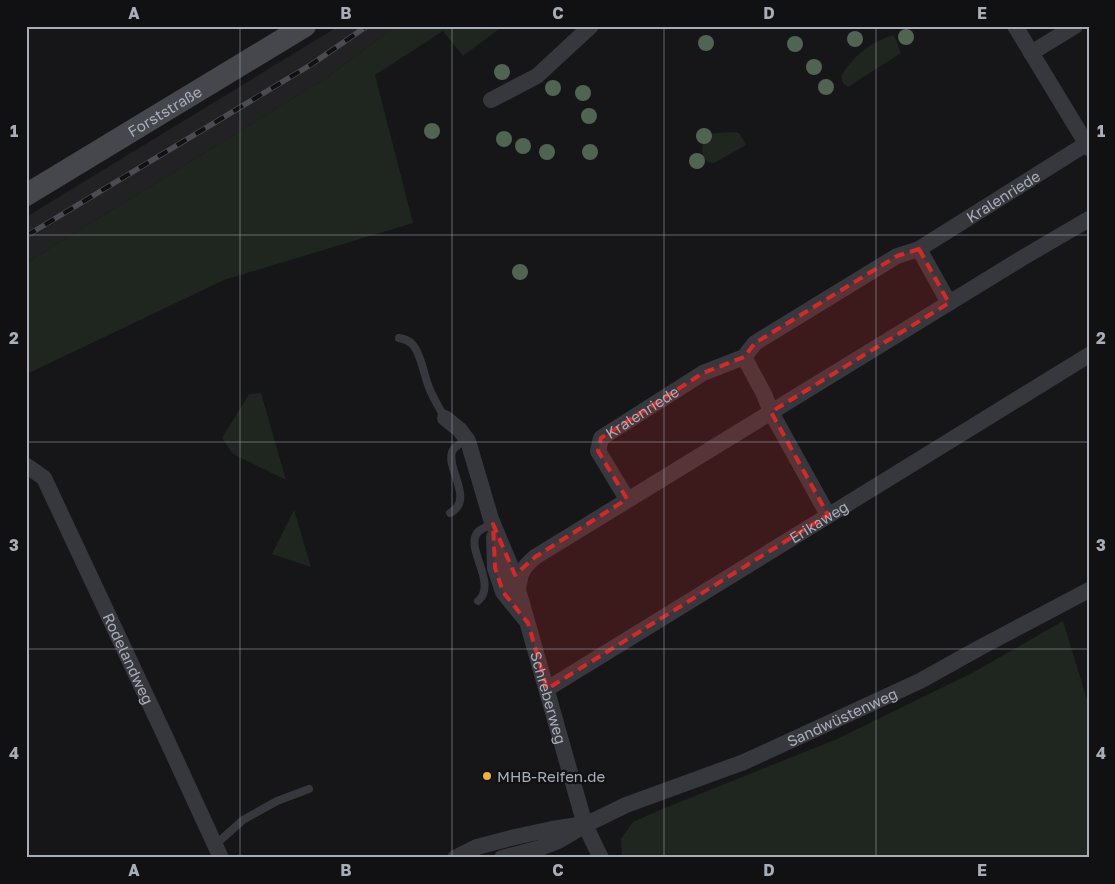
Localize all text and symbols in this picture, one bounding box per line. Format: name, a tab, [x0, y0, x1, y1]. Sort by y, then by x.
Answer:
text: A	[128, 3, 140, 23]
text: B	[340, 3, 352, 23]
text: C	[552, 3, 564, 23]
text: D	[763, 3, 775, 23]
text: E	[977, 3, 987, 23]
street label: Forststraße	[124, 82, 205, 140]
text: 1	[10, 121, 18, 141]
text: 1	[1097, 121, 1105, 141]
street label: Kralenriede	[963, 166, 1043, 226]
text: 2	[9, 328, 19, 348]
text: 2	[1096, 328, 1106, 348]
street label: Kralenriede	[602, 382, 682, 442]
street label: Erikaweg	[786, 497, 851, 547]
text: 3	[9, 535, 19, 555]
text: 3	[1096, 535, 1106, 555]
street label: Rodelandweg	[99, 610, 158, 707]
street label: Schreberweg	[527, 649, 570, 746]
street label: Sandwüstenweg	[784, 684, 900, 750]
text: 4	[9, 743, 19, 763]
text: 4	[1096, 743, 1106, 763]
place label: MHB-Reifen.de	[497, 767, 605, 785]
marker: MHB-Reifen.de	[481, 770, 493, 782]
text: A	[128, 860, 140, 880]
text: B	[340, 860, 352, 880]
text: C	[552, 860, 564, 880]
text: D	[763, 860, 775, 880]
text: E	[977, 860, 987, 880]

